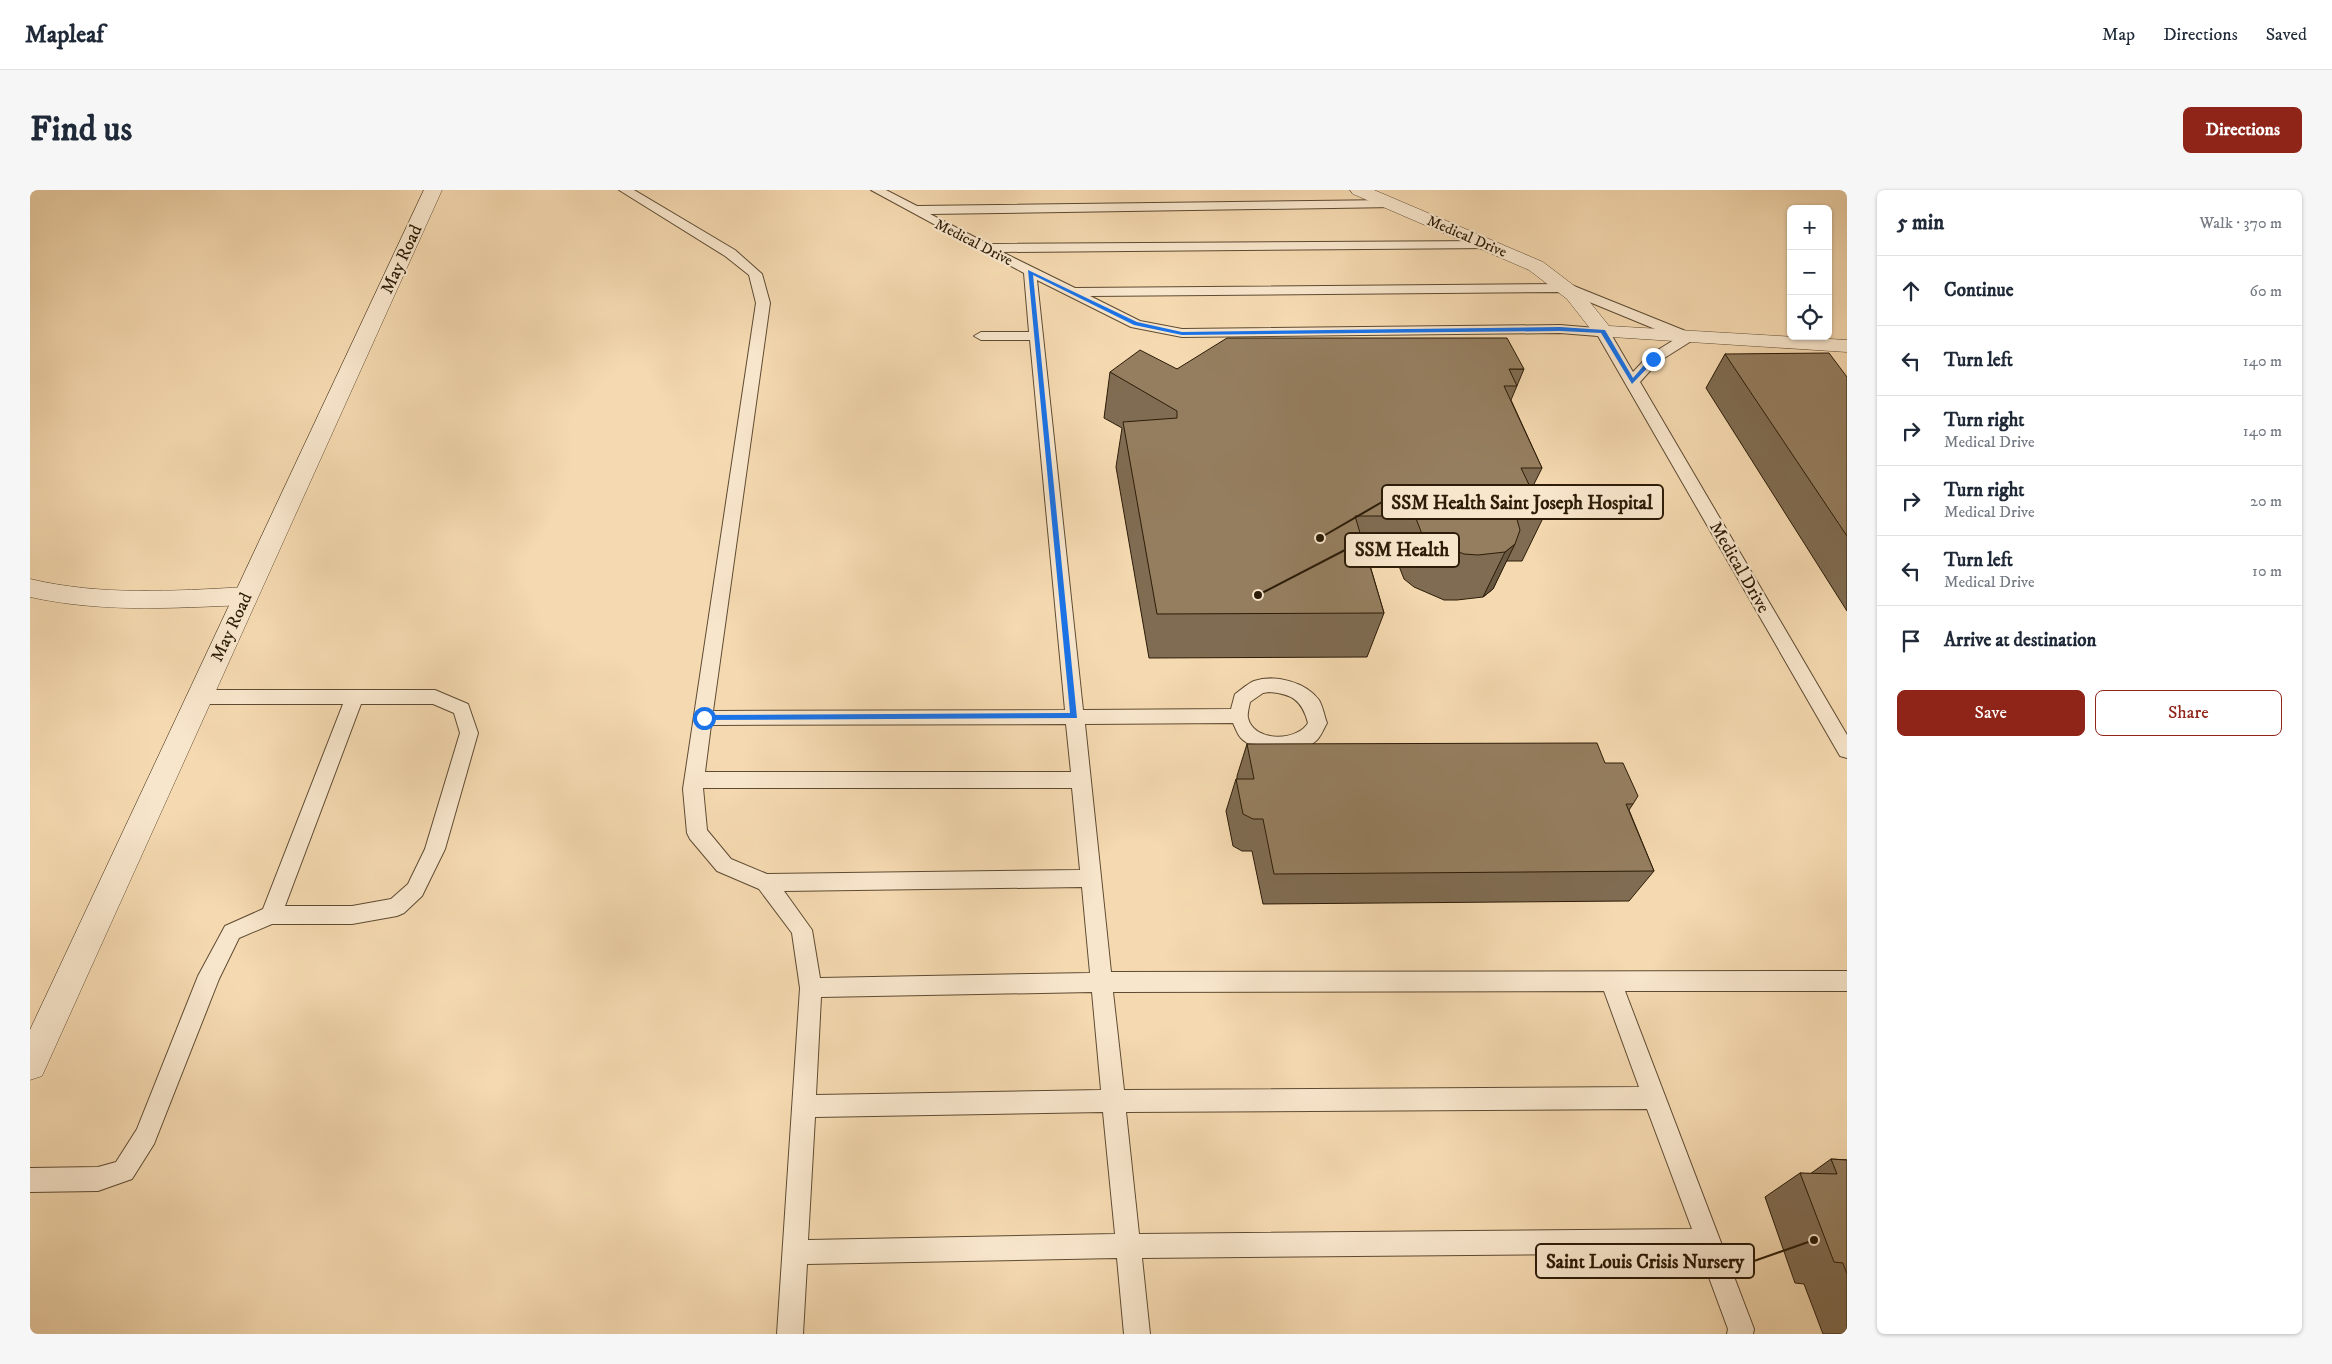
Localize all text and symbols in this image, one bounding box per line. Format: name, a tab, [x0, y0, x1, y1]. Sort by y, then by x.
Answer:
text: Mapleaf	[25, 20, 104, 50]
text: Map	[2102, 24, 2135, 46]
text: Directions	[2163, 24, 2238, 46]
text: Saved	[2266, 24, 2307, 46]
button: Directions	[2183, 107, 2302, 153]
text: Find us	[30, 108, 132, 152]
map controls	[1787, 205, 1832, 340]
button: +	[1787, 205, 1832, 250]
text: 5 min	[1897, 210, 1944, 236]
street label: Medical Drive	[1424, 211, 1510, 262]
text: Walk · 370 m	[2200, 213, 2282, 233]
street label: Medical Drive	[932, 215, 1016, 270]
street label: May Road	[376, 221, 427, 297]
button: −	[1787, 250, 1832, 295]
icon: ahead	[1897, 277, 1925, 305]
text: Continue	[1944, 279, 2014, 302]
text: 60 m	[2250, 281, 2282, 301]
button: locate	[1787, 295, 1832, 340]
icon: left	[1897, 347, 1925, 375]
route end	[1642, 348, 1665, 371]
text: Turn left	[1944, 349, 2013, 372]
text: 140 m	[2243, 351, 2282, 371]
text: Turn right	[1944, 409, 2024, 432]
icon: right	[1897, 417, 1925, 445]
text: 140 m	[2243, 421, 2282, 441]
text: Medical Drive	[1944, 432, 2035, 452]
text: Turn right	[1944, 479, 2024, 502]
callout: SSM Health Saint Joseph Hospital	[1382, 485, 1663, 519]
icon: right	[1897, 487, 1925, 515]
text: 20 m	[2250, 491, 2282, 511]
text: SSM Health Saint Joseph Hospital	[1391, 492, 1653, 515]
text: Medical Drive	[1944, 502, 2035, 522]
street label: Medical Drive	[1704, 518, 1774, 617]
callout: SSM Health	[1345, 533, 1459, 567]
text: SSM Health	[1355, 539, 1450, 562]
text: Turn left	[1944, 549, 2013, 572]
icon: left	[1897, 557, 1925, 585]
text: 10 m	[2252, 561, 2282, 581]
text: Medical Drive	[1944, 572, 2035, 592]
street label: May Road	[206, 589, 257, 665]
icon: arrive	[1897, 627, 1925, 655]
text: Arrive at destination	[1944, 629, 2096, 652]
button: Save	[1897, 690, 2085, 736]
button: Share	[2095, 690, 2282, 736]
route start	[693, 707, 716, 730]
callout: Saint Louis Crisis Nursery	[1536, 1244, 1754, 1278]
text: Saint Louis Crisis Nursery	[1546, 1251, 1745, 1274]

